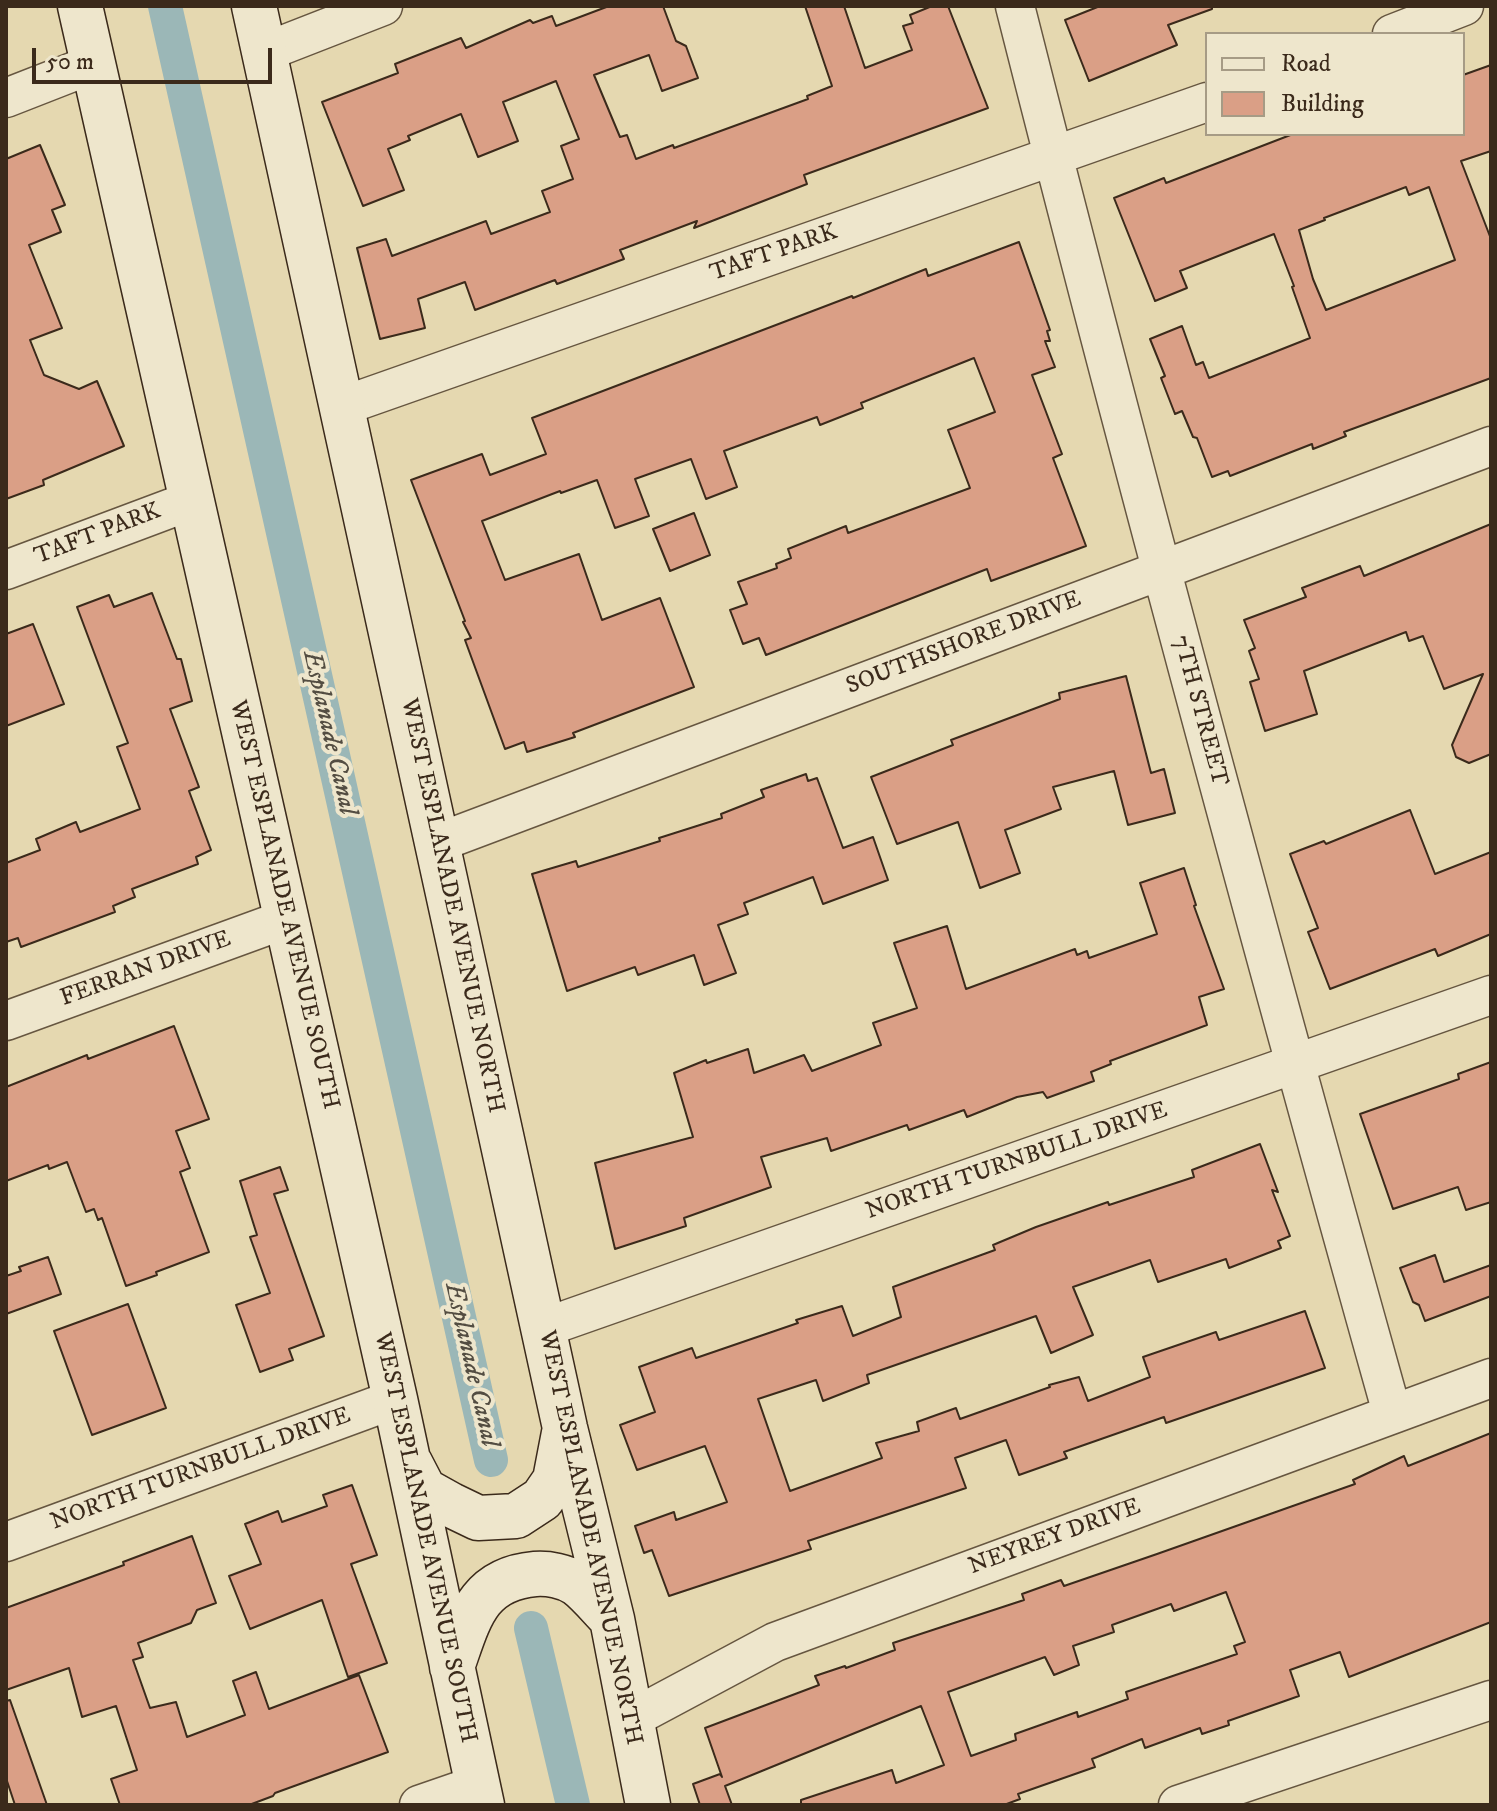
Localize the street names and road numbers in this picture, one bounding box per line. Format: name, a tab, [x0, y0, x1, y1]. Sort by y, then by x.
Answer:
street label: TAFT PARK	[707, 219, 841, 289]
street label: TAFT PARK	[31, 498, 165, 572]
street label: SOUTHSHORE DRIVE	[842, 586, 1086, 702]
street label: 7TH STREET	[1165, 632, 1233, 790]
street label: WEST ESPLANADE AVENUE NORTH	[393, 696, 509, 1116]
street label: WEST ESPLANADE AVENUE SOUTH	[222, 698, 344, 1112]
street label: FERRAN DRIVE	[57, 926, 235, 1014]
street label: NORTH TURNBULL DRIVE	[862, 1097, 1172, 1227]
street label: WEST ESPLANADE AVENUE NORTH	[531, 1328, 647, 1748]
street label: WEST ESPLANADE AVENUE SOUTH	[366, 1330, 482, 1746]
street label: NORTH TURNBULL DRIVE	[47, 1402, 355, 1538]
street label: NEYREY DRIVE	[965, 1494, 1145, 1582]

